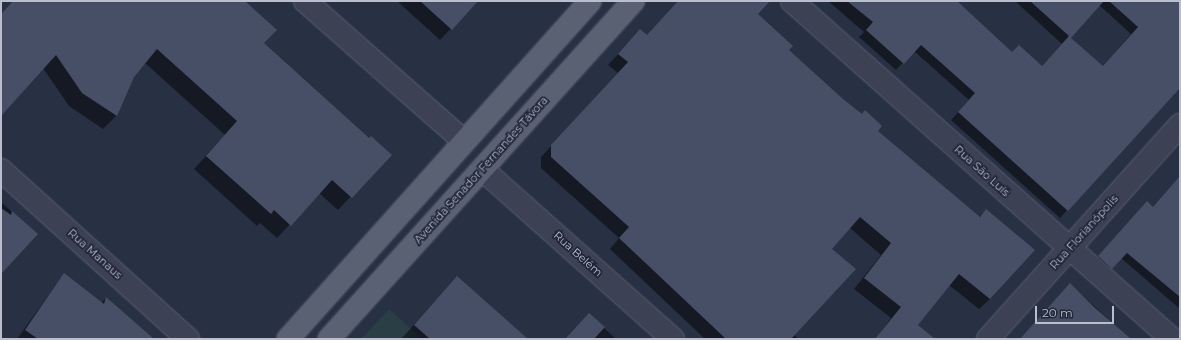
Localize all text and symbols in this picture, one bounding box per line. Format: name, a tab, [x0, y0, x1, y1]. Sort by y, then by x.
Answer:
street label: Avenida Senador Fernandes Távora	[411, 94, 551, 246]
street label: Rua São Luís	[952, 143, 1012, 199]
street label: Rua Florianópolis	[1047, 192, 1121, 272]
street label: Rua Manaus	[65, 226, 125, 282]
street label: Rua Belém	[551, 229, 605, 279]
scale bar	[1037, 298, 1116, 324]
text: 20 m	[1042, 305, 1073, 320]

